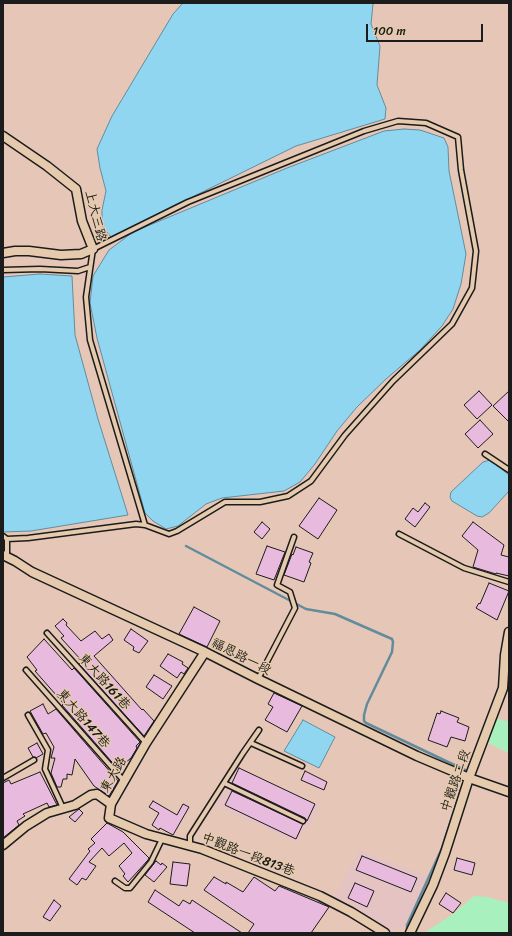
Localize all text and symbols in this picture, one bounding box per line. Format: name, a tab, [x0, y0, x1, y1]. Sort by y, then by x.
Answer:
scale bar	[368, 16, 485, 42]
text: 100 m	[373, 20, 406, 42]
street label: 上大三路	[81, 189, 109, 243]
street label: 福恩路一段	[209, 635, 273, 679]
street label: 東大路161巷	[75, 651, 133, 713]
street label: 東大路147巷	[53, 686, 113, 752]
street label: 中觀路二段	[438, 748, 474, 814]
street label: 東大路	[97, 754, 131, 796]
street label: 中觀路一段813巷	[199, 830, 297, 880]

